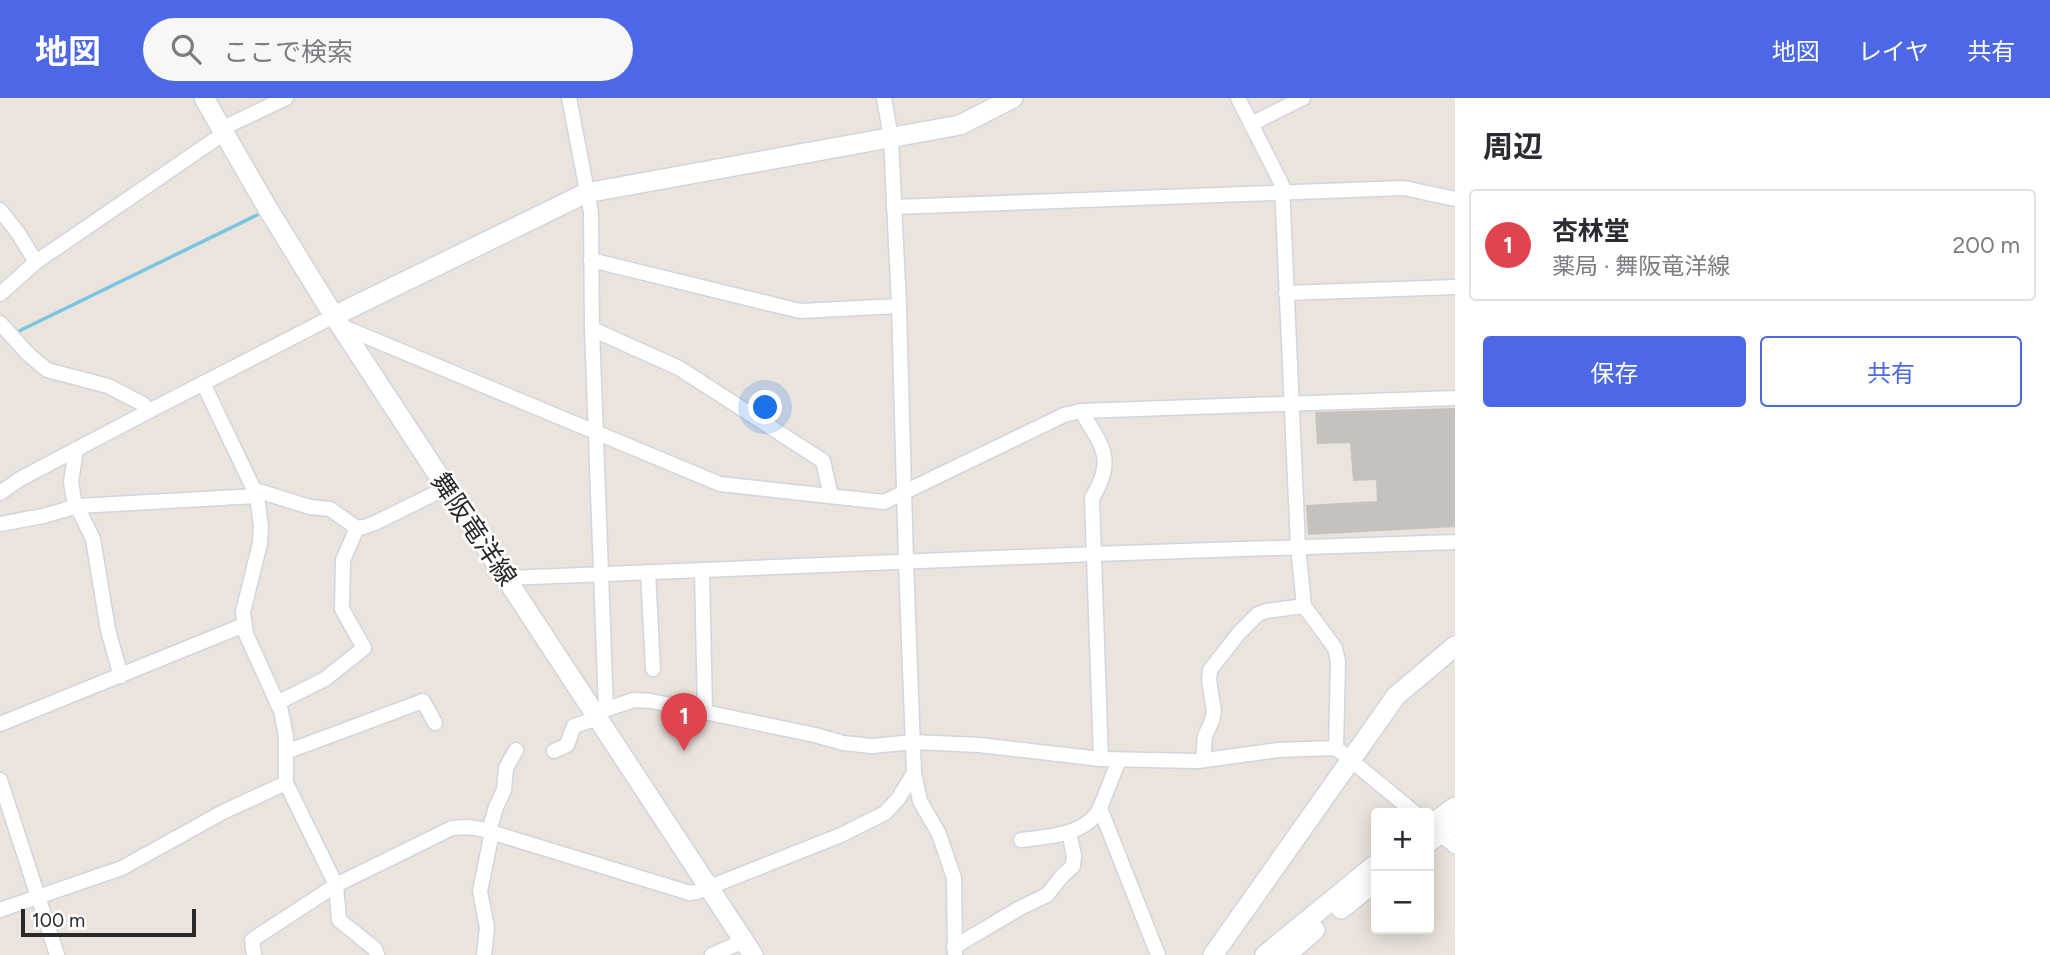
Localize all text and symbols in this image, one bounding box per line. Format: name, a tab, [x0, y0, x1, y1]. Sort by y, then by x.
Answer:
search box	[143, 18, 633, 81]
icon: search	[167, 30, 205, 68]
text: 地図	[35, 32, 101, 71]
text: ここで検索	[223, 36, 353, 68]
text: 地図	[1772, 37, 1820, 66]
text: レイヤ	[1858, 37, 1929, 66]
text: 共有	[1967, 37, 2015, 66]
text: 周辺	[1483, 128, 1543, 165]
text: 杏林堂	[1552, 215, 1630, 247]
text: 1	[1503, 231, 1513, 259]
text: 200 m	[1952, 231, 2020, 259]
text: 薬局 · 舞阪竜洋線	[1552, 252, 1730, 280]
button: 保存	[1483, 336, 1746, 407]
button: 共有	[1760, 336, 2022, 407]
your location	[748, 390, 782, 424]
street label: 舞阪竜洋線	[424, 466, 524, 592]
pin: 1	[661, 693, 707, 751]
map controls	[1371, 808, 1434, 934]
button: +	[1371, 808, 1434, 871]
button: −	[1371, 871, 1434, 934]
scale bar	[21, 906, 196, 938]
text: 100 m	[32, 909, 85, 932]

